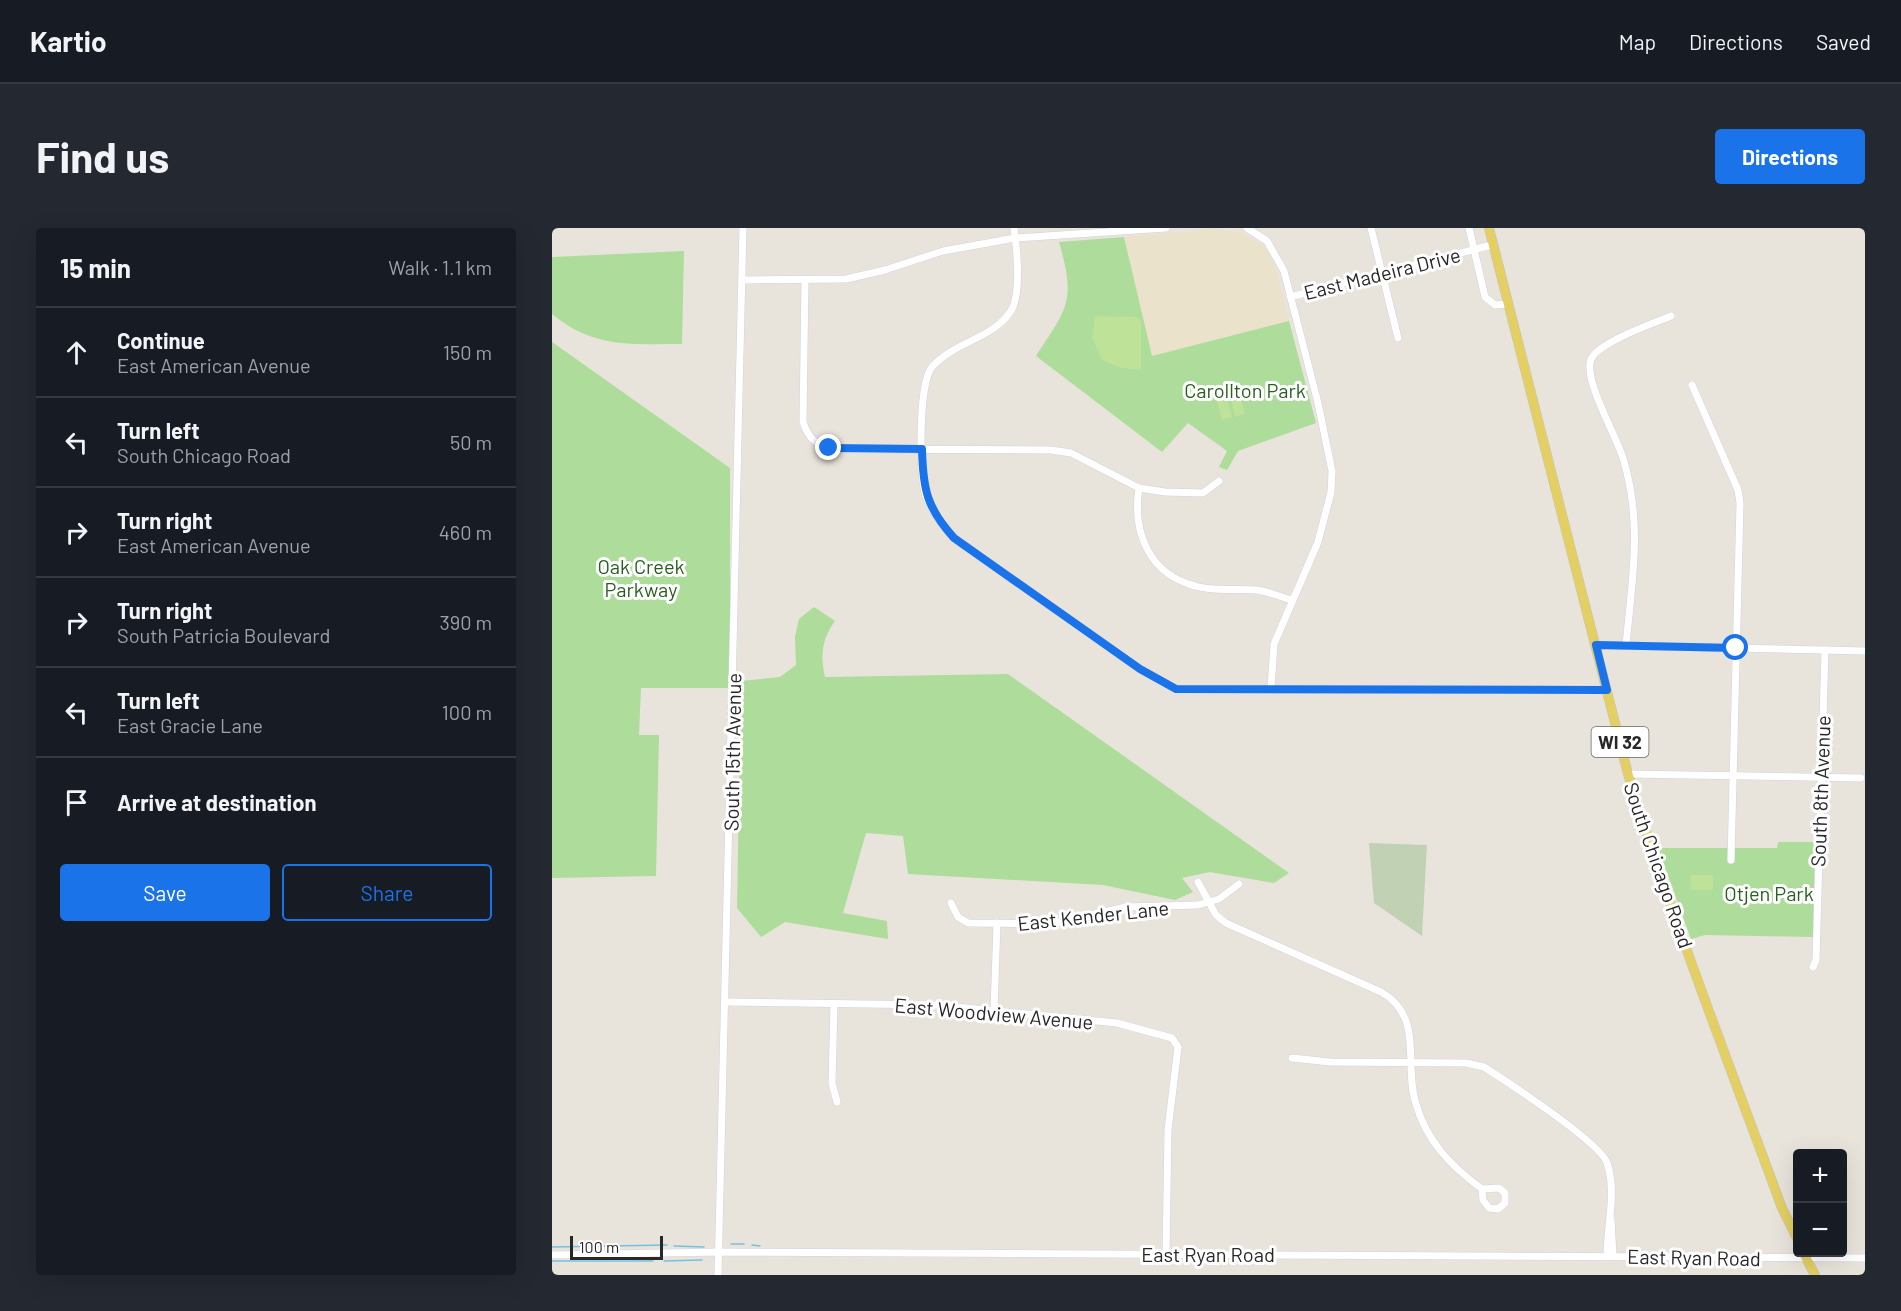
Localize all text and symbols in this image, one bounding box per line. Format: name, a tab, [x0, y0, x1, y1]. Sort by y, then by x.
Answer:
text: Kartio	[30, 24, 107, 58]
text: Map	[1619, 29, 1656, 54]
text: Directions	[1689, 29, 1783, 54]
text: Saved	[1816, 29, 1871, 54]
button: Directions	[1715, 129, 1865, 184]
text: Find us	[36, 131, 169, 181]
street label: East Madeira Drive	[1301, 242, 1463, 304]
text: 15 min	[60, 252, 131, 283]
text: Walk · 1.1 km	[388, 255, 492, 279]
text: Continue	[117, 327, 205, 353]
icon: ahead	[60, 336, 93, 369]
text: 150 m	[443, 340, 492, 364]
text: East American Avenue	[117, 353, 311, 377]
park label: Carollton Park	[1184, 378, 1306, 402]
text: Turn left	[117, 417, 200, 443]
icon: left	[60, 426, 93, 459]
text: 50 m	[450, 430, 492, 454]
route end	[815, 434, 841, 460]
text: South Chicago Road	[117, 443, 291, 467]
text: Turn right	[117, 507, 212, 533]
icon: right	[60, 516, 93, 549]
text: 460 m	[439, 520, 492, 544]
text: East American Avenue	[117, 533, 311, 557]
park label: Oak Creek Parkway	[597, 554, 685, 601]
text: Turn right	[117, 597, 212, 623]
icon: right	[60, 606, 93, 639]
text: 390 m	[439, 610, 492, 634]
text: South Patricia Boulevard	[117, 623, 330, 647]
route start	[1722, 634, 1748, 660]
street label: South 15th Avenue	[719, 673, 745, 831]
text: Turn left	[117, 687, 200, 713]
icon: left	[60, 696, 93, 729]
text: 100 m	[442, 700, 492, 724]
text: East Gracie Lane	[117, 713, 263, 737]
street label: South 8th Avenue	[1805, 715, 1835, 867]
road number: WI 32	[1592, 727, 1648, 757]
street label: South Chicago Road	[1619, 779, 1699, 951]
icon: arrive	[60, 786, 93, 819]
text: Arrive at destination	[117, 789, 316, 815]
button: Save	[60, 864, 270, 921]
button: Share	[282, 864, 492, 921]
park label: Otjen Park	[1724, 881, 1814, 905]
street label: East Kender Lane	[1016, 895, 1170, 935]
street label: East Woodview Avenue	[894, 992, 1094, 1034]
map controls	[1793, 1149, 1847, 1257]
button: +	[1793, 1149, 1847, 1203]
button: −	[1793, 1203, 1847, 1257]
scale bar	[570, 1233, 663, 1260]
text: 100 m	[579, 1237, 619, 1256]
street label: East Ryan Road	[1141, 1242, 1275, 1266]
street label: East Ryan Road	[1627, 1244, 1761, 1270]

